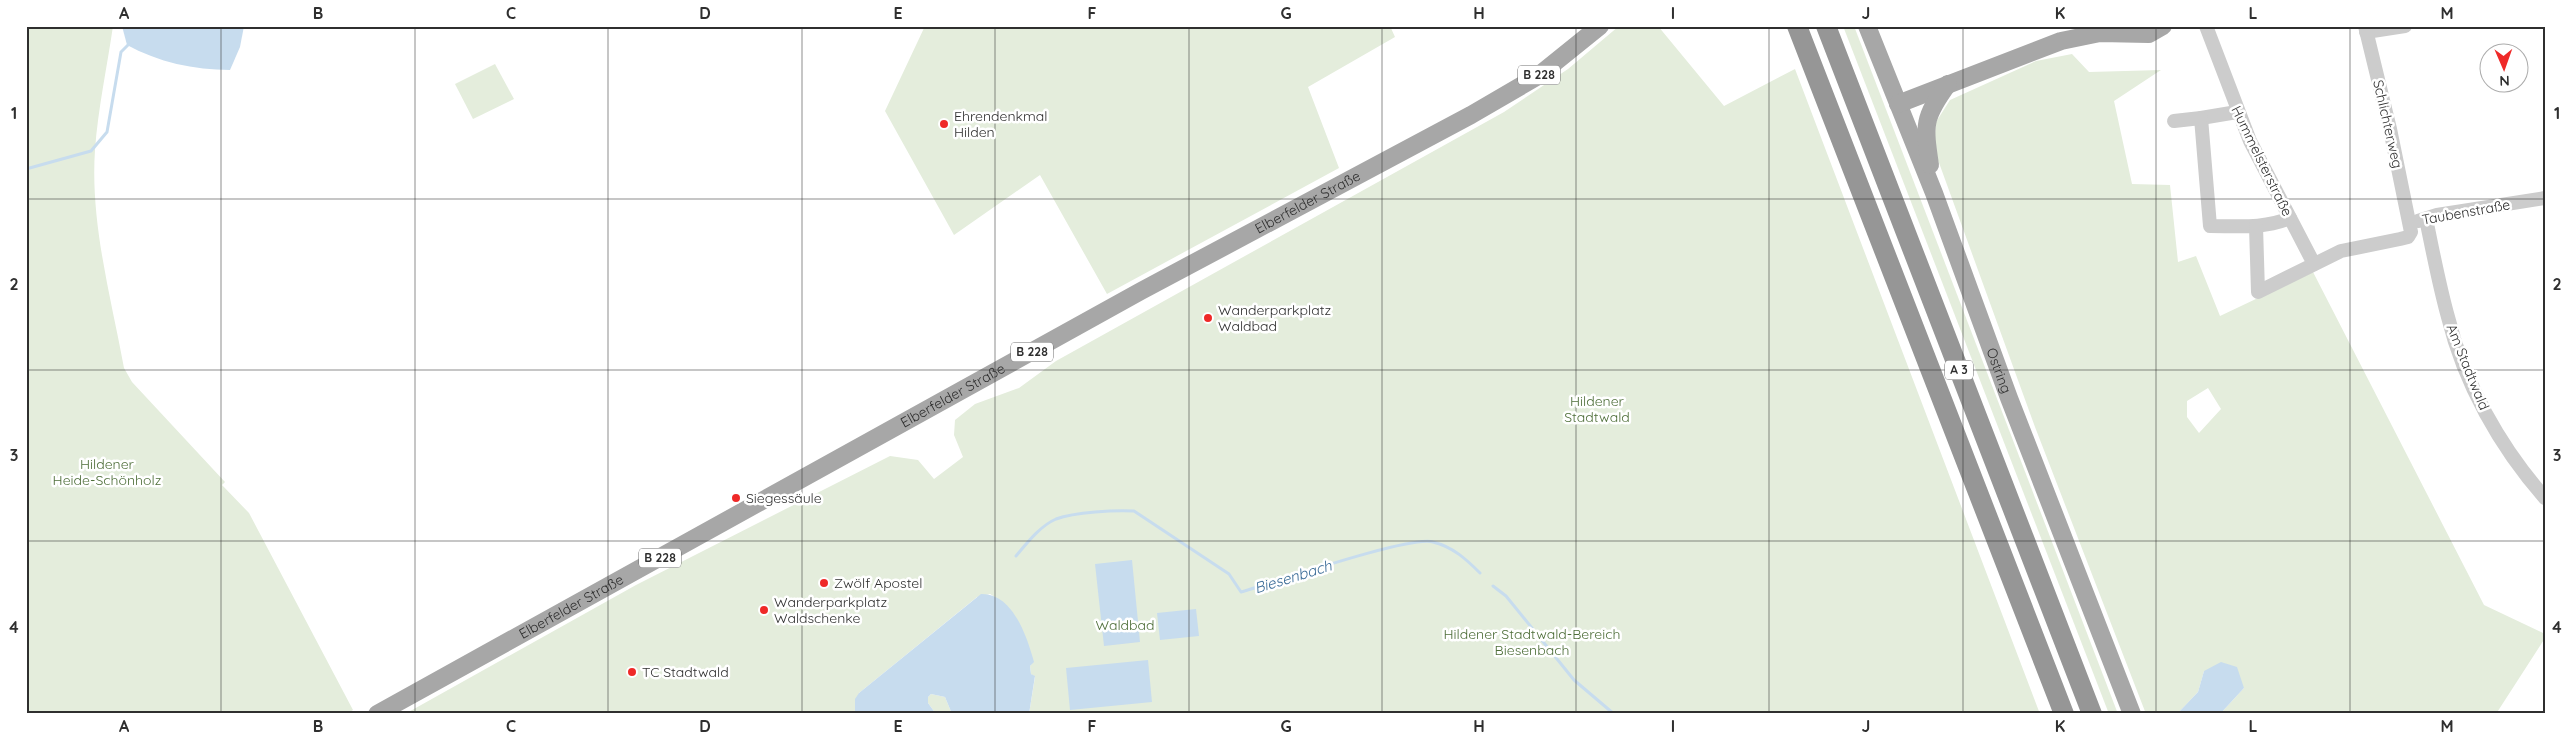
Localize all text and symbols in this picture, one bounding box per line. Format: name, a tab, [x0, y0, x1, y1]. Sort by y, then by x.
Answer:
text: A	[119, 3, 130, 23]
text: B	[313, 3, 323, 23]
text: C	[506, 3, 516, 23]
text: D	[699, 3, 711, 23]
text: E	[893, 3, 903, 23]
text: F	[1088, 3, 1097, 23]
text: G	[1280, 3, 1292, 23]
text: H	[1473, 3, 1485, 23]
text: I	[1671, 3, 1675, 23]
text: J	[1862, 3, 1870, 23]
text: K	[2055, 3, 2065, 23]
text: L	[2249, 3, 2258, 23]
text: M	[2440, 3, 2454, 23]
north arrow	[2478, 42, 2528, 92]
road number: B 228	[1518, 66, 1560, 84]
text: N	[2499, 72, 2510, 90]
street label: Schlichterweg	[2369, 78, 2407, 170]
text: 1	[11, 103, 17, 123]
street label: Hummelsterstraße	[2227, 103, 2297, 219]
text: 1	[2554, 103, 2560, 123]
place label: Ehrendenkmal Hilden	[954, 107, 1047, 141]
marker: Ehrendenkmal Hilden	[938, 118, 950, 130]
street label: Elberfelder Straße	[1252, 167, 1363, 238]
street label: Taubenstraße	[2420, 195, 2512, 229]
text: 2	[9, 274, 19, 294]
text: 2	[2552, 274, 2562, 294]
place label: Wanderparkplatz Waldbad	[1218, 301, 1332, 335]
marker: Wanderparkplatz Waldbad	[1202, 312, 1214, 324]
street label: Am Stadtwald	[2443, 321, 2493, 413]
road number: B 228	[1011, 342, 1053, 362]
street label: Ostring	[1982, 345, 2016, 396]
street label: Elberfelder Straße	[897, 359, 1008, 431]
road number: A 3	[1945, 360, 1973, 380]
park label: Hildener Stadtwald	[1564, 392, 1630, 426]
text: 3	[10, 445, 18, 465]
text: 3	[2553, 445, 2561, 465]
park label: Hildener Heide-Schönholz	[53, 455, 162, 489]
place label: Siegessäule	[746, 489, 822, 507]
marker: Siegessäule	[730, 492, 742, 504]
road number: B 228	[639, 548, 681, 568]
water label: Biesenbach	[1252, 556, 1334, 597]
street label: Elberfelder Straße	[516, 570, 627, 643]
place label: Zwölf Apostel	[834, 574, 922, 592]
marker: Zwölf Apostel	[818, 577, 830, 589]
place label: Wanderparkplatz Waldschenke	[774, 593, 888, 627]
marker: Wanderparkplatz Waldschenke	[758, 604, 770, 616]
park label: Waldbad	[1096, 616, 1154, 634]
text: 4	[9, 617, 19, 637]
text: 4	[2552, 617, 2562, 637]
park label: Hildener Stadtwald-Bereich Biesenbach	[1444, 625, 1620, 659]
place label: TC Stadtwald	[642, 663, 729, 681]
marker: TC Stadtwald	[626, 666, 638, 678]
text: A	[119, 716, 130, 736]
text: B	[313, 716, 323, 736]
text: C	[506, 716, 516, 736]
text: D	[699, 716, 711, 736]
text: E	[893, 716, 903, 736]
text: F	[1088, 716, 1097, 736]
text: G	[1280, 716, 1292, 736]
text: H	[1473, 716, 1485, 736]
text: I	[1671, 716, 1675, 736]
text: J	[1862, 716, 1870, 736]
text: K	[2055, 716, 2065, 736]
text: L	[2249, 716, 2258, 736]
text: M	[2440, 716, 2454, 736]

